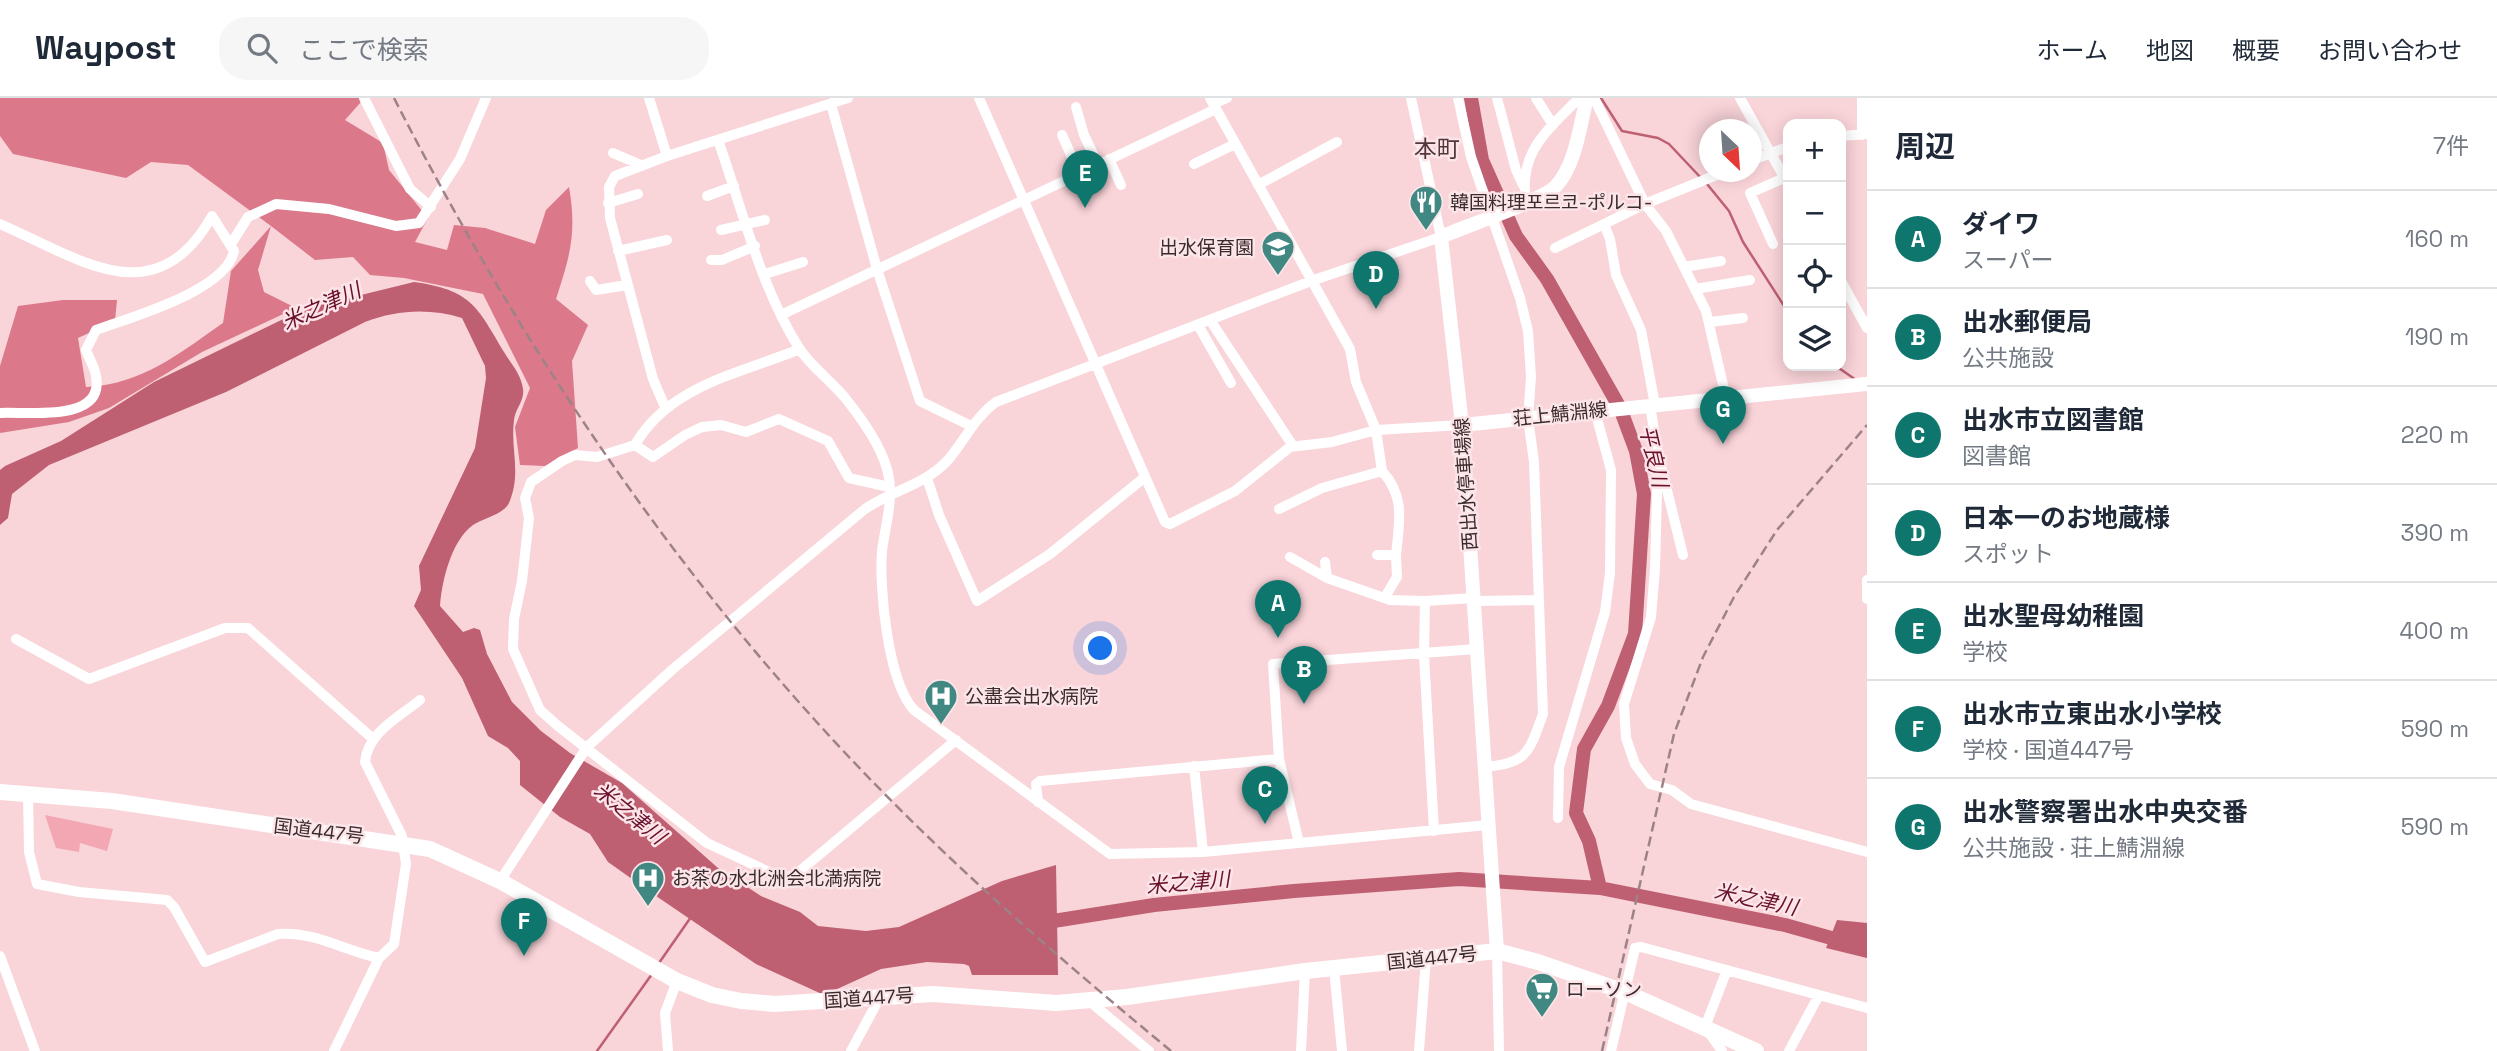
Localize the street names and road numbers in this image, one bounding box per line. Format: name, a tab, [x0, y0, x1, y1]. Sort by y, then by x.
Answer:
street label: 荘上鯖淵線	[1511, 397, 1609, 431]
street label: 西出水停車場線	[1449, 417, 1483, 551]
street label: 国道447号	[272, 813, 366, 849]
street label: 国道447号	[1386, 941, 1478, 975]
street label: 国道447号	[823, 982, 915, 1014]

